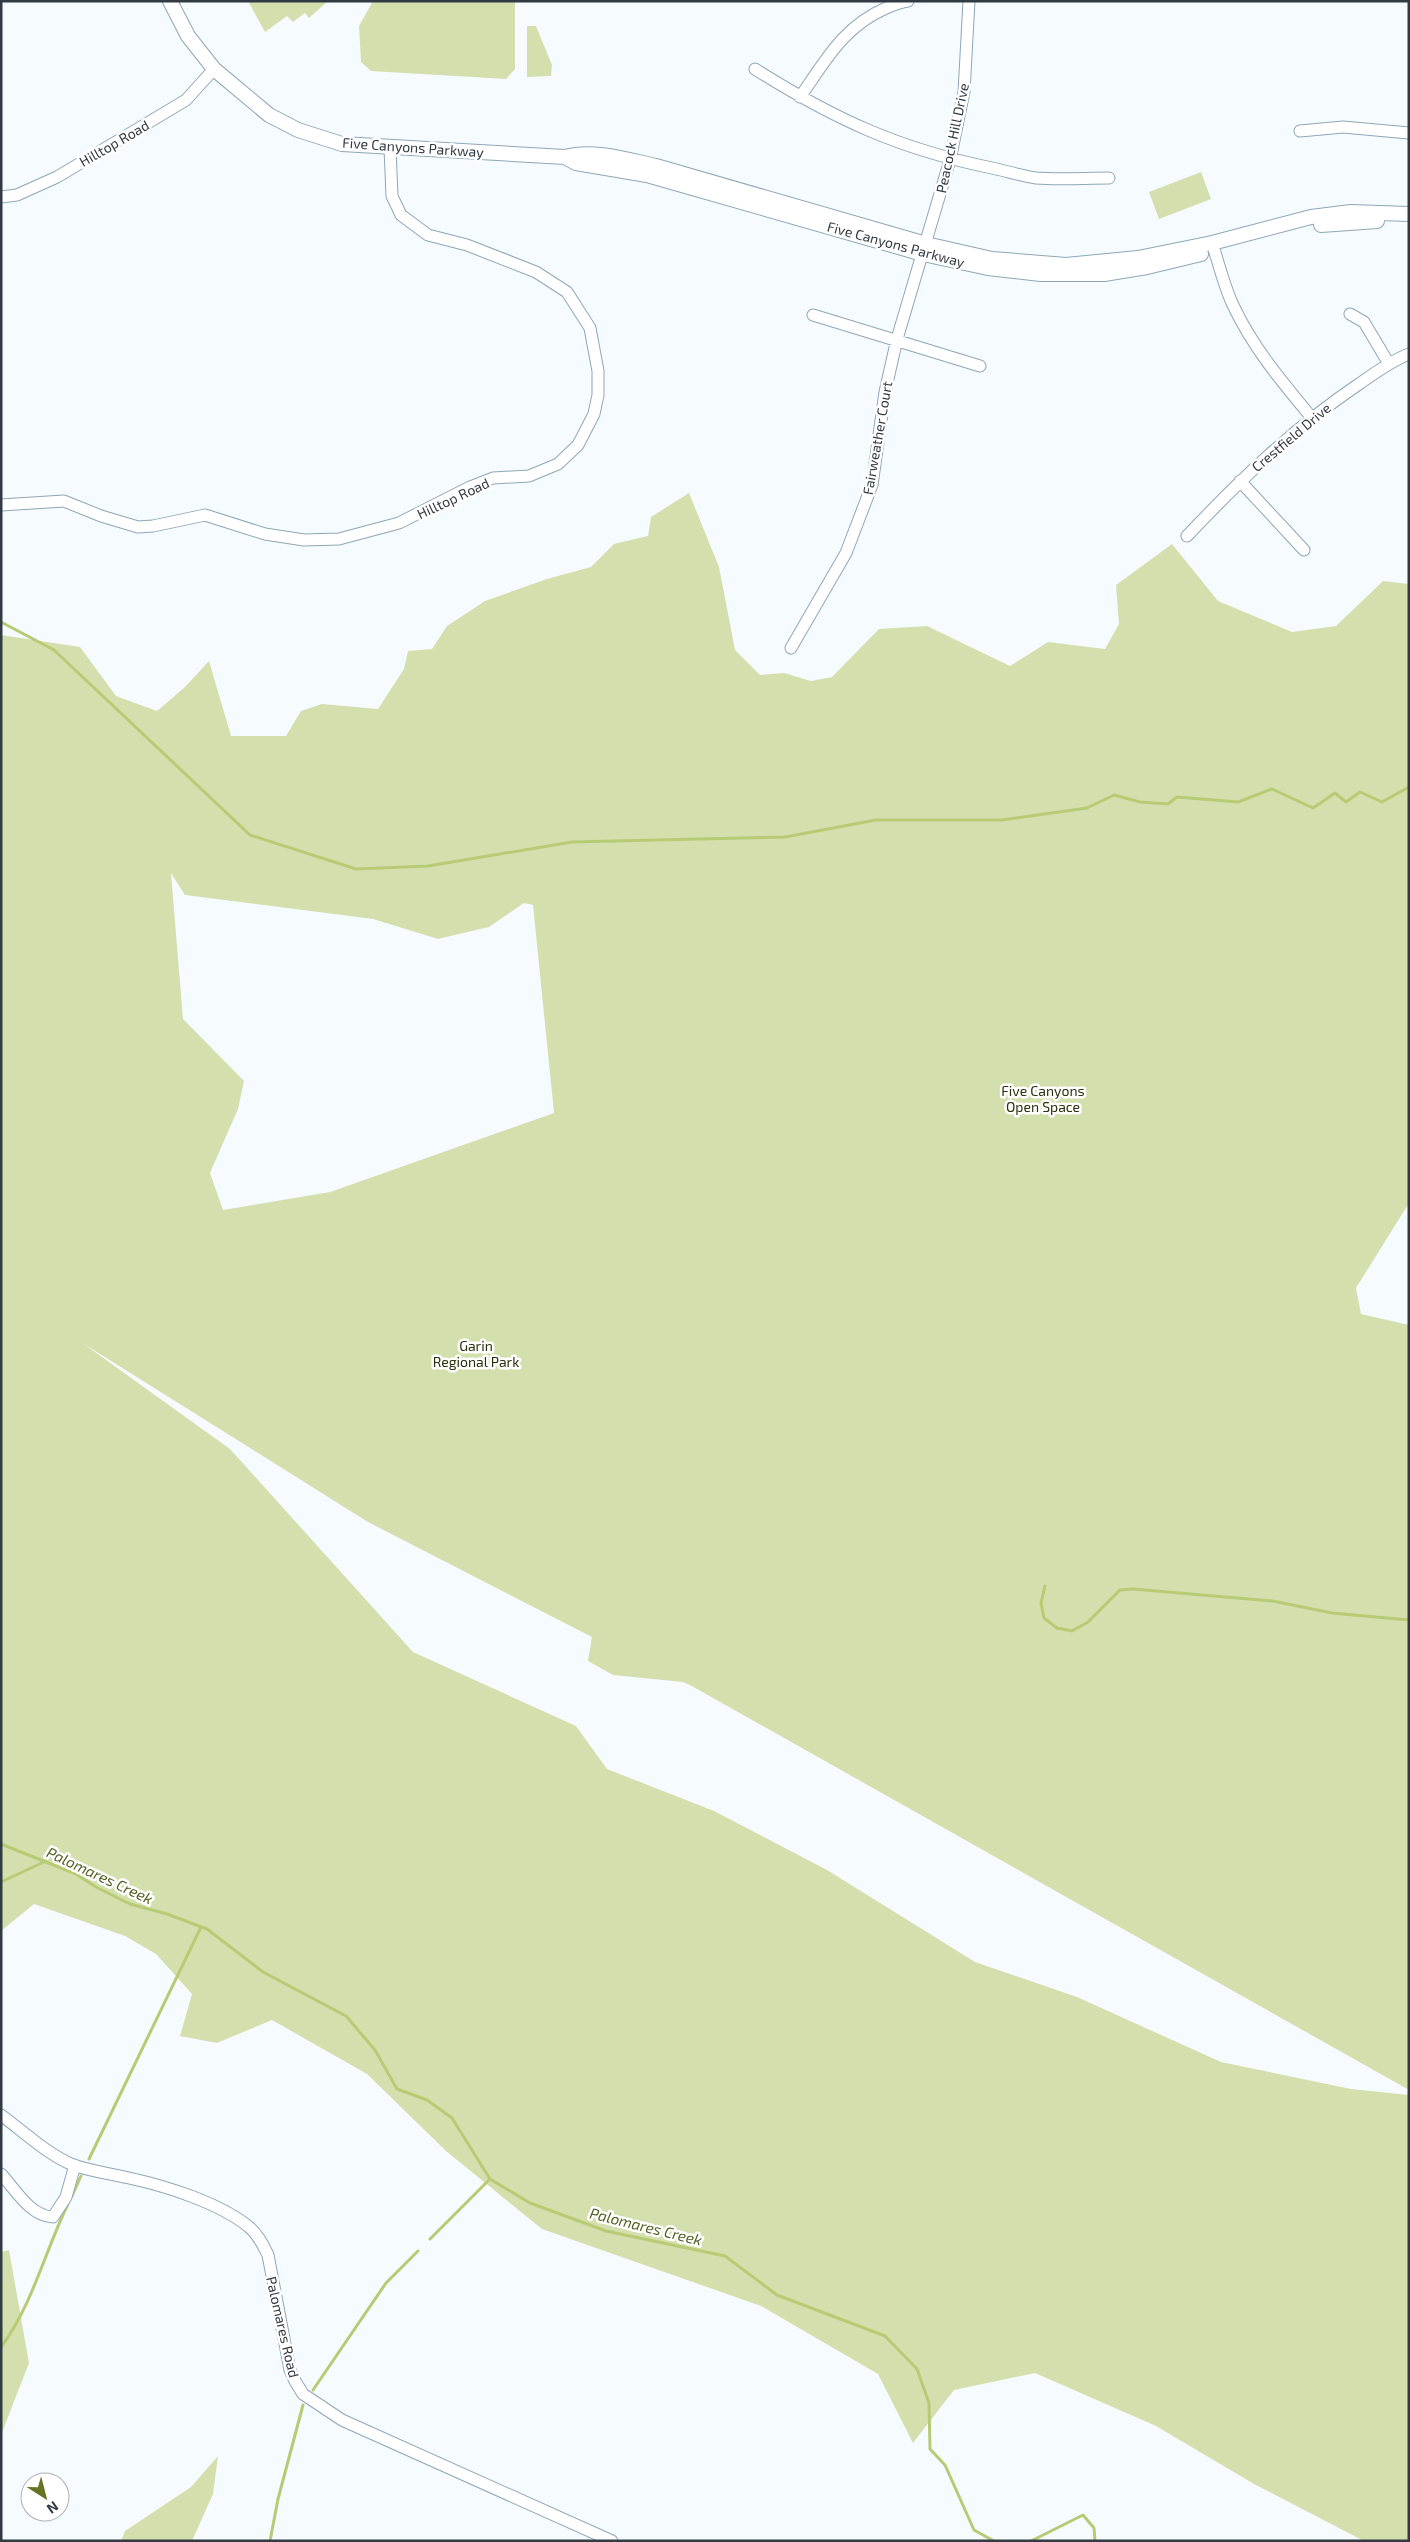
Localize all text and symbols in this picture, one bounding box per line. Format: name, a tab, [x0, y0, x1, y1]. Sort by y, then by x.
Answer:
street label: Peacock Hill Drive	[932, 81, 972, 195]
street label: Hilltop Road	[76, 116, 152, 170]
street label: Five Canyons Parkway	[342, 134, 485, 160]
street label: Five Canyons Parkway	[825, 217, 967, 271]
street label: Fairweather Court	[859, 380, 895, 496]
street label: Crestfield Drive	[1248, 399, 1334, 475]
street label: Hilltop Road	[414, 474, 492, 522]
park label: Five Canyons Open Space	[1001, 1082, 1085, 1115]
park label: Garin Regional Park	[433, 1337, 519, 1370]
water label: Palomares Creek	[44, 1843, 156, 1908]
water label: Palomares Creek	[588, 2203, 704, 2249]
street label: Palomares Road	[263, 2275, 303, 2379]
north arrow	[20, 2472, 70, 2522]
text: N	[44, 2498, 62, 2518]

